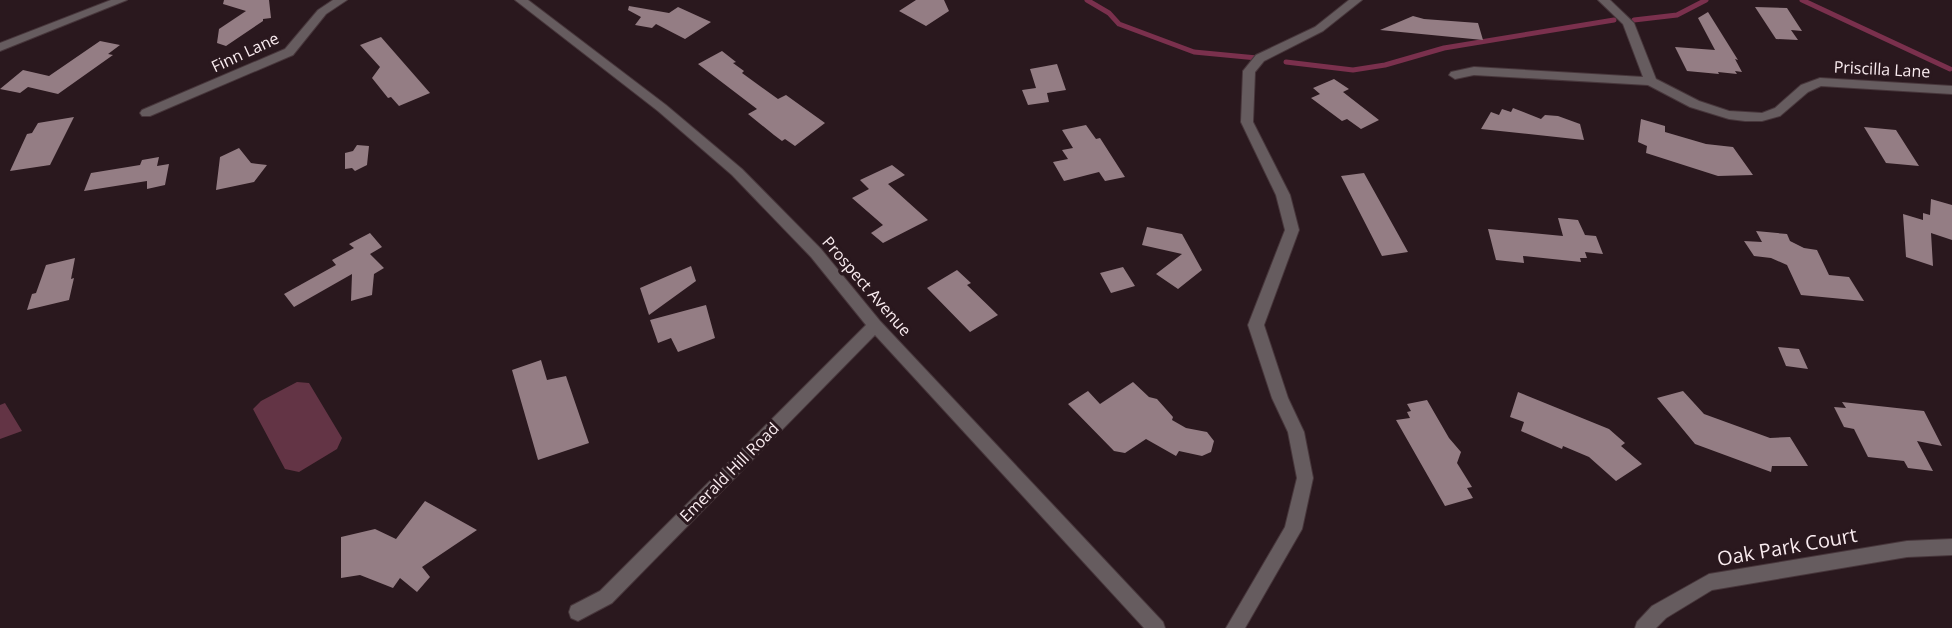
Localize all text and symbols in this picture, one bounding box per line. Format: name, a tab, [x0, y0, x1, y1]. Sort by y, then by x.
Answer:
street label: Finn Lane	[208, 27, 282, 77]
street label: Priscilla Lane	[1833, 55, 1931, 83]
street label: Prospect Avenue	[818, 231, 916, 341]
street label: Emerald Hill Road	[674, 417, 784, 527]
street label: Oak Park Court	[1715, 521, 1859, 572]

